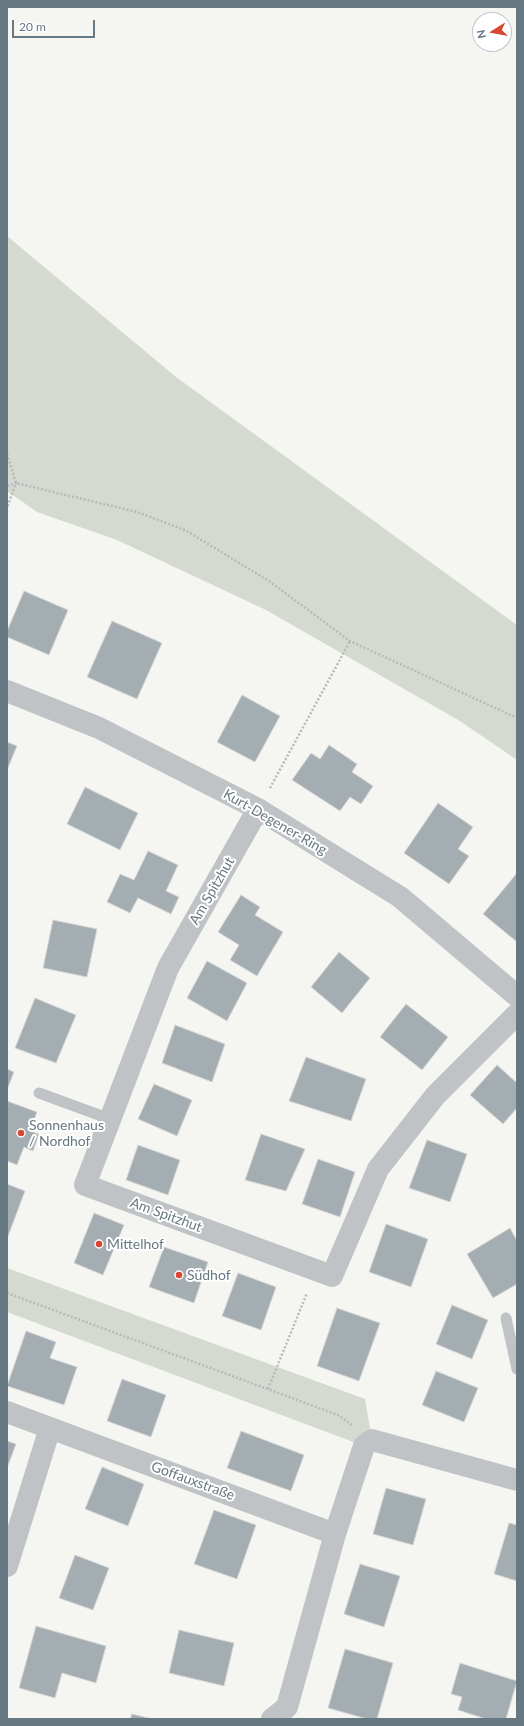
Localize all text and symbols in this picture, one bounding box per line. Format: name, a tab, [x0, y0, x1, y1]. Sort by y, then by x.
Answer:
scale bar	[14, 12, 97, 38]
north arrow	[472, 12, 512, 52]
text: 20 m	[19, 19, 46, 34]
text: N	[474, 29, 488, 40]
street label: Kurt-Degener-Ring	[220, 786, 330, 858]
street label: Am Spitzhut	[186, 854, 238, 928]
place label: Sonnenhaus / Nordhof	[29, 1117, 104, 1150]
marker: Sonnenhaus / Nordhof	[16, 1128, 26, 1138]
street label: Am Spitzhut	[128, 1194, 204, 1236]
place label: Mittelhof	[107, 1236, 164, 1252]
marker: Mittelhof	[94, 1239, 104, 1249]
place label: Südhof	[187, 1267, 231, 1283]
marker: Südhof	[174, 1270, 184, 1280]
street label: Goffauxstraße	[149, 1458, 237, 1504]

